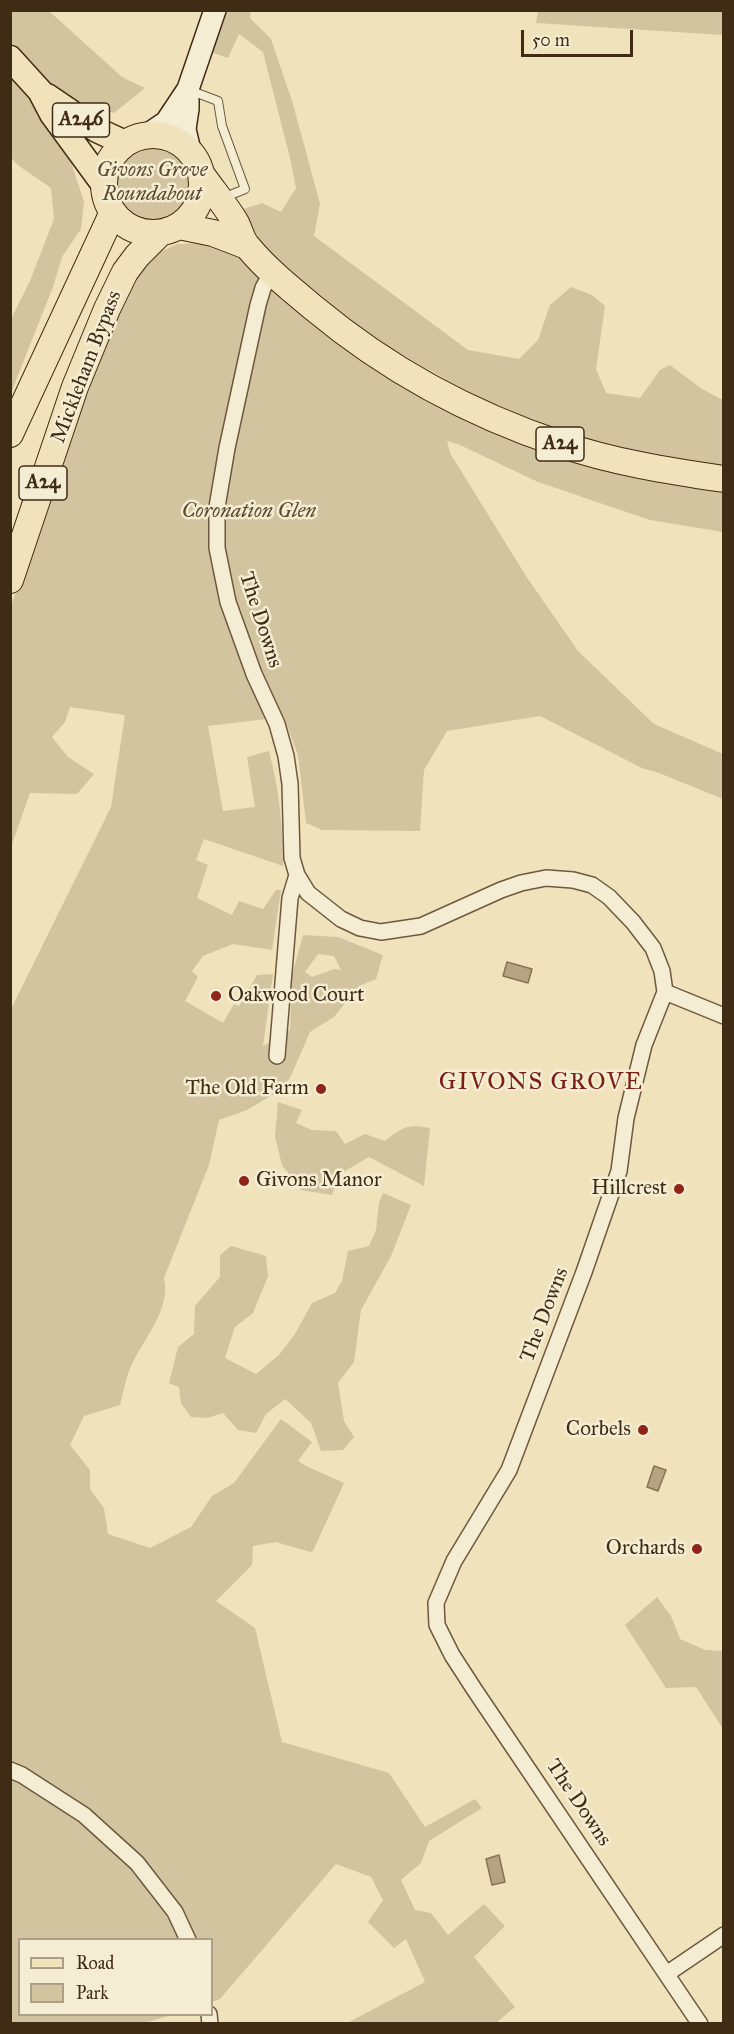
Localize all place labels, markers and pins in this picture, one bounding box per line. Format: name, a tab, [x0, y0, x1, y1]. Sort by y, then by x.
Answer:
place label: Oakwood Court	[228, 983, 364, 1009]
marker: Oakwood Court	[209, 989, 223, 1003]
place label: The Old Farm	[185, 1076, 309, 1102]
marker: The Old Farm	[314, 1082, 328, 1096]
place label: Givons Manor	[256, 1168, 382, 1194]
marker: Givons Manor	[237, 1174, 251, 1188]
place label: Hillcrest	[591, 1176, 667, 1202]
marker: Hillcrest	[672, 1182, 686, 1196]
place label: Corbels	[566, 1417, 631, 1443]
marker: Corbels	[636, 1423, 650, 1437]
place label: Orchards	[606, 1536, 685, 1562]
marker: Orchards	[690, 1542, 704, 1556]

